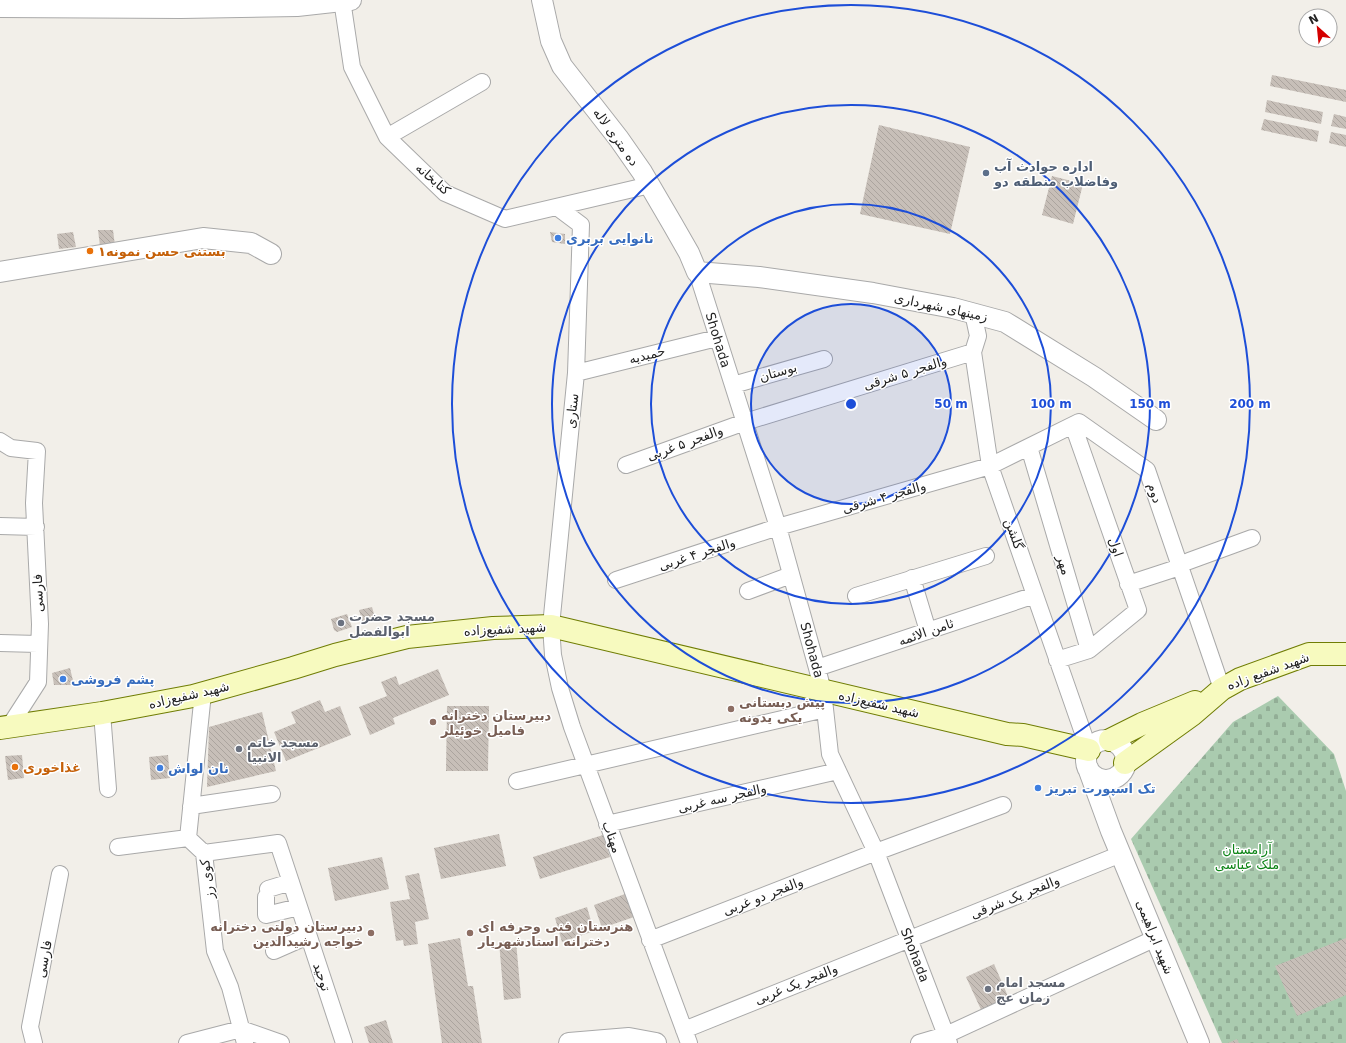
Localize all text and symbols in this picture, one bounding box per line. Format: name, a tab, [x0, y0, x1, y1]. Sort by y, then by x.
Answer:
north arrow	[1298, 8, 1338, 48]
text: N	[1307, 12, 1321, 27]
street label: ده متری لاله	[589, 105, 642, 169]
place label: اداره حوادث آب وفاضلاب منطقه دو	[993, 158, 1118, 189]
street label: کتابخانه	[413, 160, 454, 199]
marker: اداره حوادث آب وفاضلاب منطقه دو	[981, 168, 991, 178]
place label: نانوایی بربری	[566, 231, 654, 246]
marker: نانوایی بربری	[553, 233, 563, 243]
place label: بستنی حسن نمونه۱	[98, 244, 226, 259]
marker: بستنی حسن نمونه۱	[85, 246, 95, 256]
street label: زمینهای شهرداری	[893, 290, 989, 325]
street label: Shohada	[703, 311, 733, 369]
street label: حمیدیه	[627, 343, 667, 367]
street label: والفجر ۵ شرقی	[862, 353, 949, 394]
street label: بوستان	[757, 359, 799, 386]
street label: ستاری	[563, 393, 582, 429]
centre of rings	[844, 397, 858, 411]
text: 50 m	[934, 397, 968, 411]
text: 100 m	[1030, 397, 1072, 411]
text: 150 m	[1129, 397, 1171, 411]
text: 200 m	[1229, 397, 1271, 411]
street label: والفجر ۵ غربی	[645, 422, 725, 465]
street label: والفجر ۴ شرقی	[840, 478, 928, 517]
street label: دوم	[1144, 481, 1165, 505]
street label: گلشن	[1001, 516, 1027, 553]
street label: والفجر ۴ غربی	[657, 535, 738, 574]
street label: اول	[1105, 535, 1126, 559]
street label: مهر	[1053, 552, 1074, 577]
street label: فارسی	[30, 574, 47, 612]
place label: مسجد حضرت ابوالفضل	[349, 609, 435, 639]
street label: ثامن الائمه	[896, 615, 956, 649]
marker: مسجد حضرت ابوالفضل	[336, 618, 346, 628]
street label: شهید شفیع‌زاده	[463, 619, 547, 640]
street label: Shohada	[797, 621, 827, 679]
street label: شهید شفیع زاده	[1225, 649, 1312, 694]
place label: پشم فروشی	[71, 672, 154, 687]
marker: پشم فروشی	[58, 674, 68, 684]
street label: شهید شفیع‌زاده	[147, 678, 231, 713]
street label: شهید شفیع‌زاده	[837, 687, 921, 722]
place label: پیش دبستانی یکی یدونه	[739, 695, 825, 725]
marker: پیش دبستانی یکی یدونه	[726, 704, 736, 714]
place label: دبیرستان دخترانه فامیل خوئیلر	[440, 708, 552, 738]
marker: دبیرستان دخترانه فامیل خوئیلر	[428, 717, 438, 727]
place label: مسجد خاتم الانبیا	[247, 735, 319, 765]
marker: مسجد خاتم الانبیا	[234, 744, 244, 754]
place label: غذاخوری	[23, 760, 81, 775]
place label: نان لواش	[168, 761, 229, 776]
marker: غذاخوری	[10, 762, 20, 772]
marker: نان لواش	[155, 763, 165, 773]
street label: والفجر سه غربی	[676, 781, 768, 816]
place label: تک اسپورت تبریز	[1045, 781, 1156, 796]
marker: تک اسپورت تبریز	[1033, 783, 1043, 793]
street label: مهتاب	[598, 819, 625, 855]
park label: آرامستان ملک عباسی	[1215, 841, 1279, 872]
street label: کوی رز	[197, 857, 218, 901]
street label: والفجر یک شرقی	[968, 872, 1062, 923]
street label: والفجر دو غربی	[721, 874, 806, 919]
street label: شهید ابراهیمی	[1132, 898, 1177, 977]
place label: دبیرستان دولتی دخترانه خواجه رشیدالدین	[210, 919, 363, 949]
place label: هنرستان فنی وحرفه ای دخترانه استادشهریار	[477, 919, 633, 949]
street label: Shohada	[898, 926, 932, 984]
marker: دبیرستان دولتی دخترانه خواجه رشیدالدین	[366, 928, 376, 938]
marker: هنرستان فنی وحرفه ای دخترانه استادشهریار	[465, 928, 475, 938]
street label: فارسی	[33, 939, 56, 979]
street label: توحید	[309, 961, 334, 994]
street label: والفجر یک غربی	[752, 961, 840, 1008]
place label: مسجد امام زمان عج	[996, 975, 1066, 1005]
marker: مسجد امام زمان عج	[983, 984, 993, 994]

